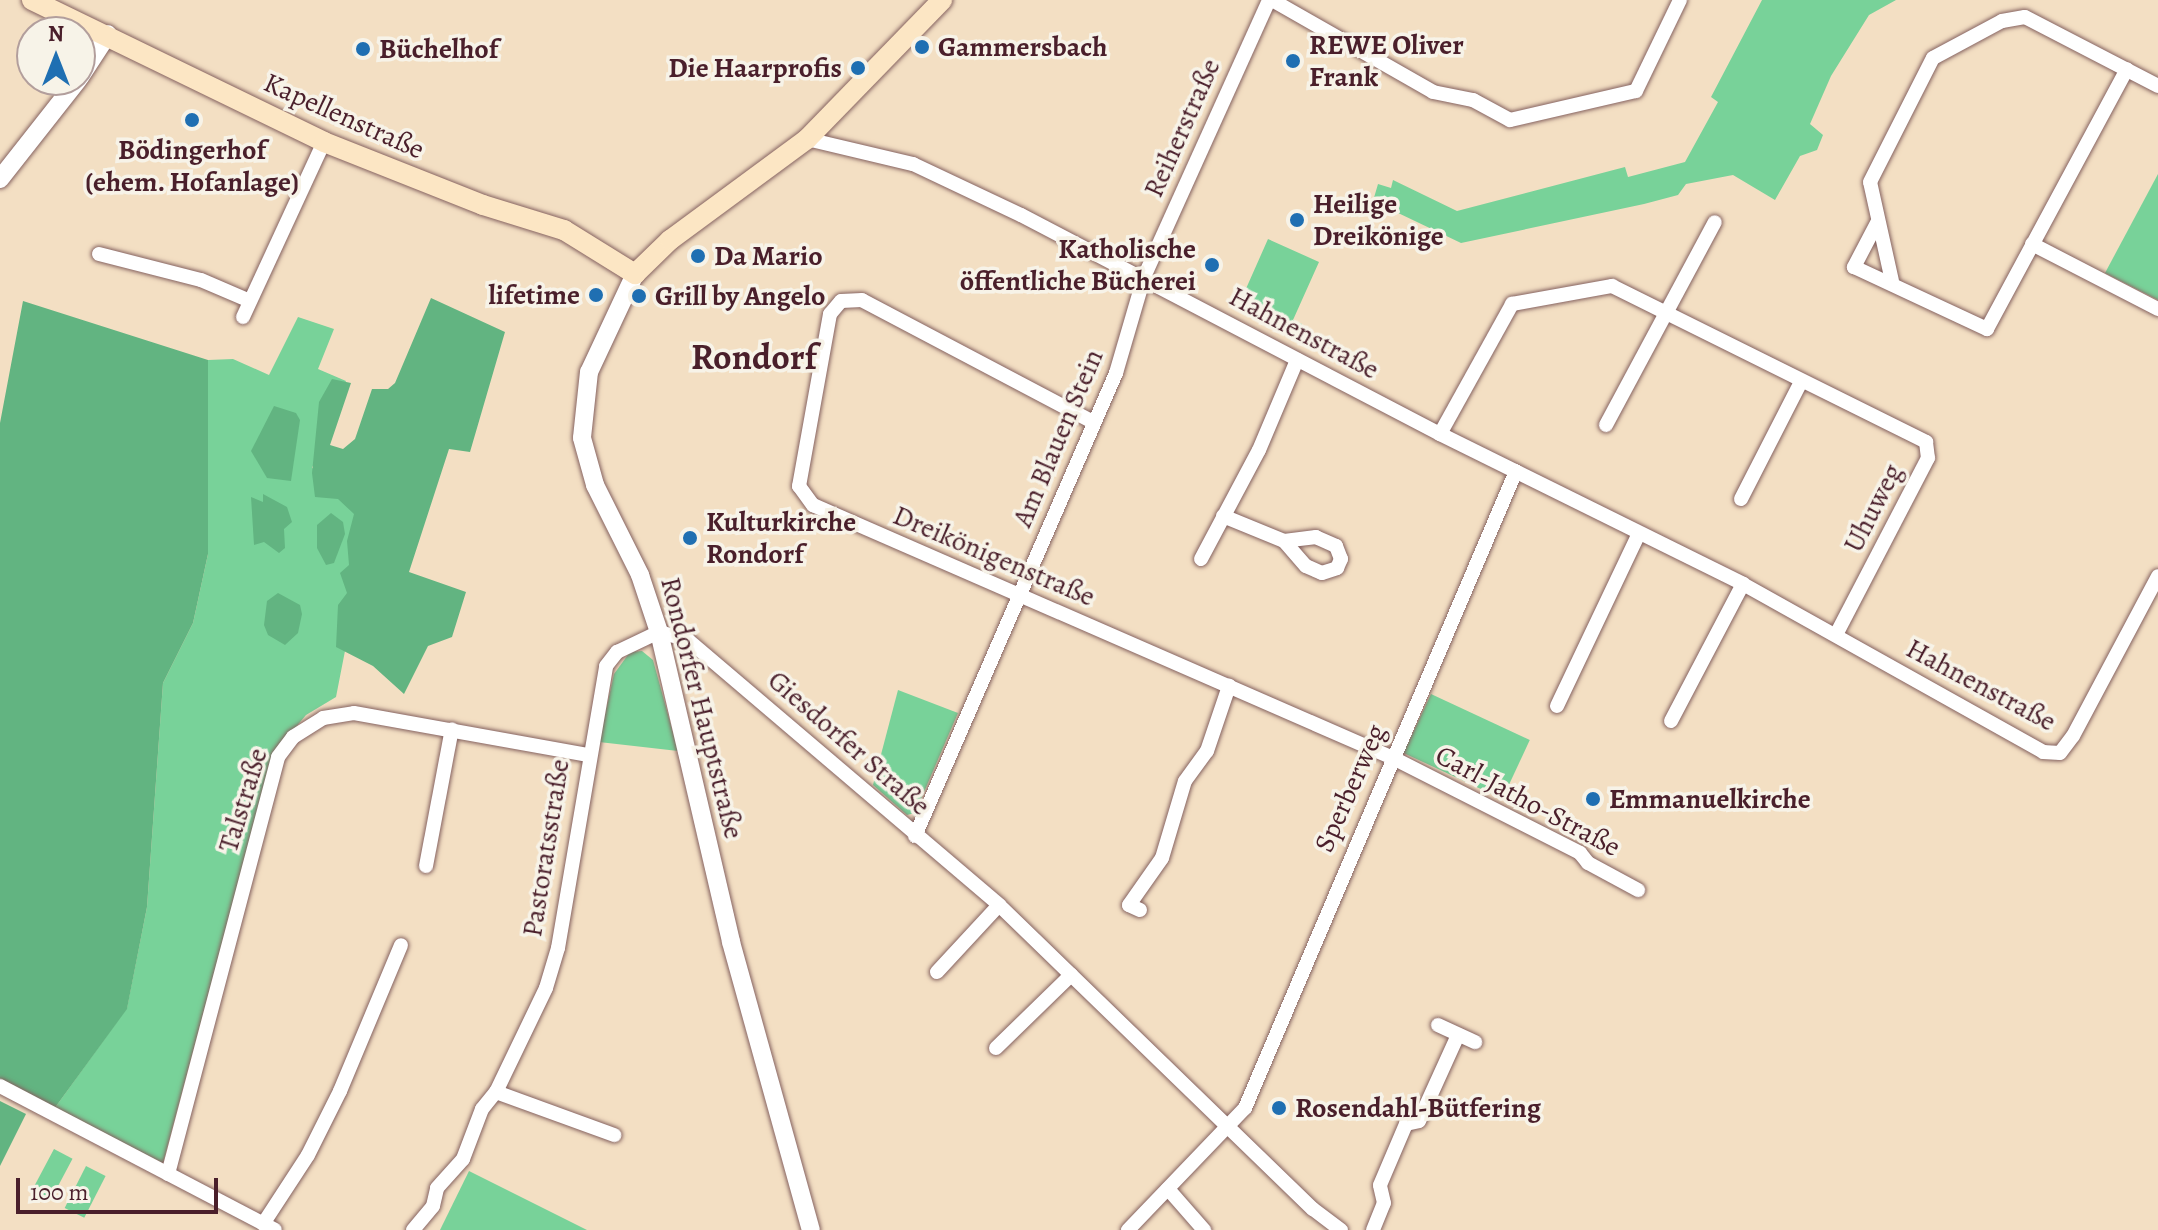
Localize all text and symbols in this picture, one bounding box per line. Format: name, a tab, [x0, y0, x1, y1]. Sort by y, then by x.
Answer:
north arrow	[16, 16, 96, 96]
text: N	[48, 19, 64, 49]
place label: REWE Oliver Frank	[1309, 28, 1464, 94]
place label: Gammersbach	[938, 30, 1107, 64]
place label: Büchelhof	[379, 32, 498, 66]
marker: Gammersbach	[913, 38, 931, 56]
marker: Büchelhof	[354, 40, 372, 58]
place label: Die Haarprofis	[668, 51, 842, 85]
marker: REWE Oliver Frank	[1284, 52, 1302, 70]
street label: Reiherstraße	[1137, 54, 1227, 202]
marker: Die Haarprofis	[849, 59, 867, 77]
street label: Kapellenstraße	[258, 66, 430, 166]
marker: Bödingerhof (ehem. Hofanlage)	[183, 111, 201, 129]
place label: Bödingerhof (ehem. Hofanlage)	[85, 133, 299, 199]
place label: Heilige Dreikönige	[1313, 187, 1444, 253]
marker: Heilige Dreikönige	[1288, 211, 1306, 229]
place label: Katholische öffentliche Bücherei	[960, 232, 1196, 298]
place label: Da Mario	[714, 239, 823, 273]
marker: Da Mario	[689, 247, 707, 265]
marker: Katholische öffentliche Bücherei	[1203, 256, 1221, 274]
place label: lifetime	[488, 278, 580, 312]
place label: Grill by Angelo	[655, 279, 825, 313]
street label: Hahnenstraße	[1223, 279, 1385, 387]
marker: lifetime	[587, 286, 605, 304]
marker: Grill by Angelo	[630, 287, 648, 305]
district label: Rondorf	[691, 335, 817, 379]
street label: Am Blauen Stein	[1005, 344, 1111, 532]
street label: Uhuweg	[1837, 458, 1909, 558]
street label: Dreikönigenstraße	[888, 498, 1100, 614]
place label: Kulturkirche Rondorf	[706, 505, 856, 571]
marker: Kulturkirche Rondorf	[681, 529, 699, 547]
street label: Rondorfer Hauptstraße	[653, 574, 751, 842]
street label: Hahnenstraße	[1900, 631, 2062, 739]
street label: Giesdorfer Straße	[761, 663, 937, 823]
street label: Sperberweg	[1307, 719, 1393, 857]
street label: Carl-Jatho-Straße	[1430, 738, 1626, 864]
street label: Talstraße	[211, 744, 275, 856]
street label: Pastoratsstraße	[515, 757, 577, 939]
place label: Emmanuelkirche	[1609, 782, 1811, 816]
marker: Emmanuelkirche	[1584, 790, 1602, 808]
place label: Rosendahl-Bütfering	[1295, 1091, 1541, 1125]
marker: Rosendahl-Bütfering	[1270, 1099, 1288, 1117]
scale bar	[20, 1162, 222, 1212]
text: 100 m	[30, 1176, 89, 1208]

